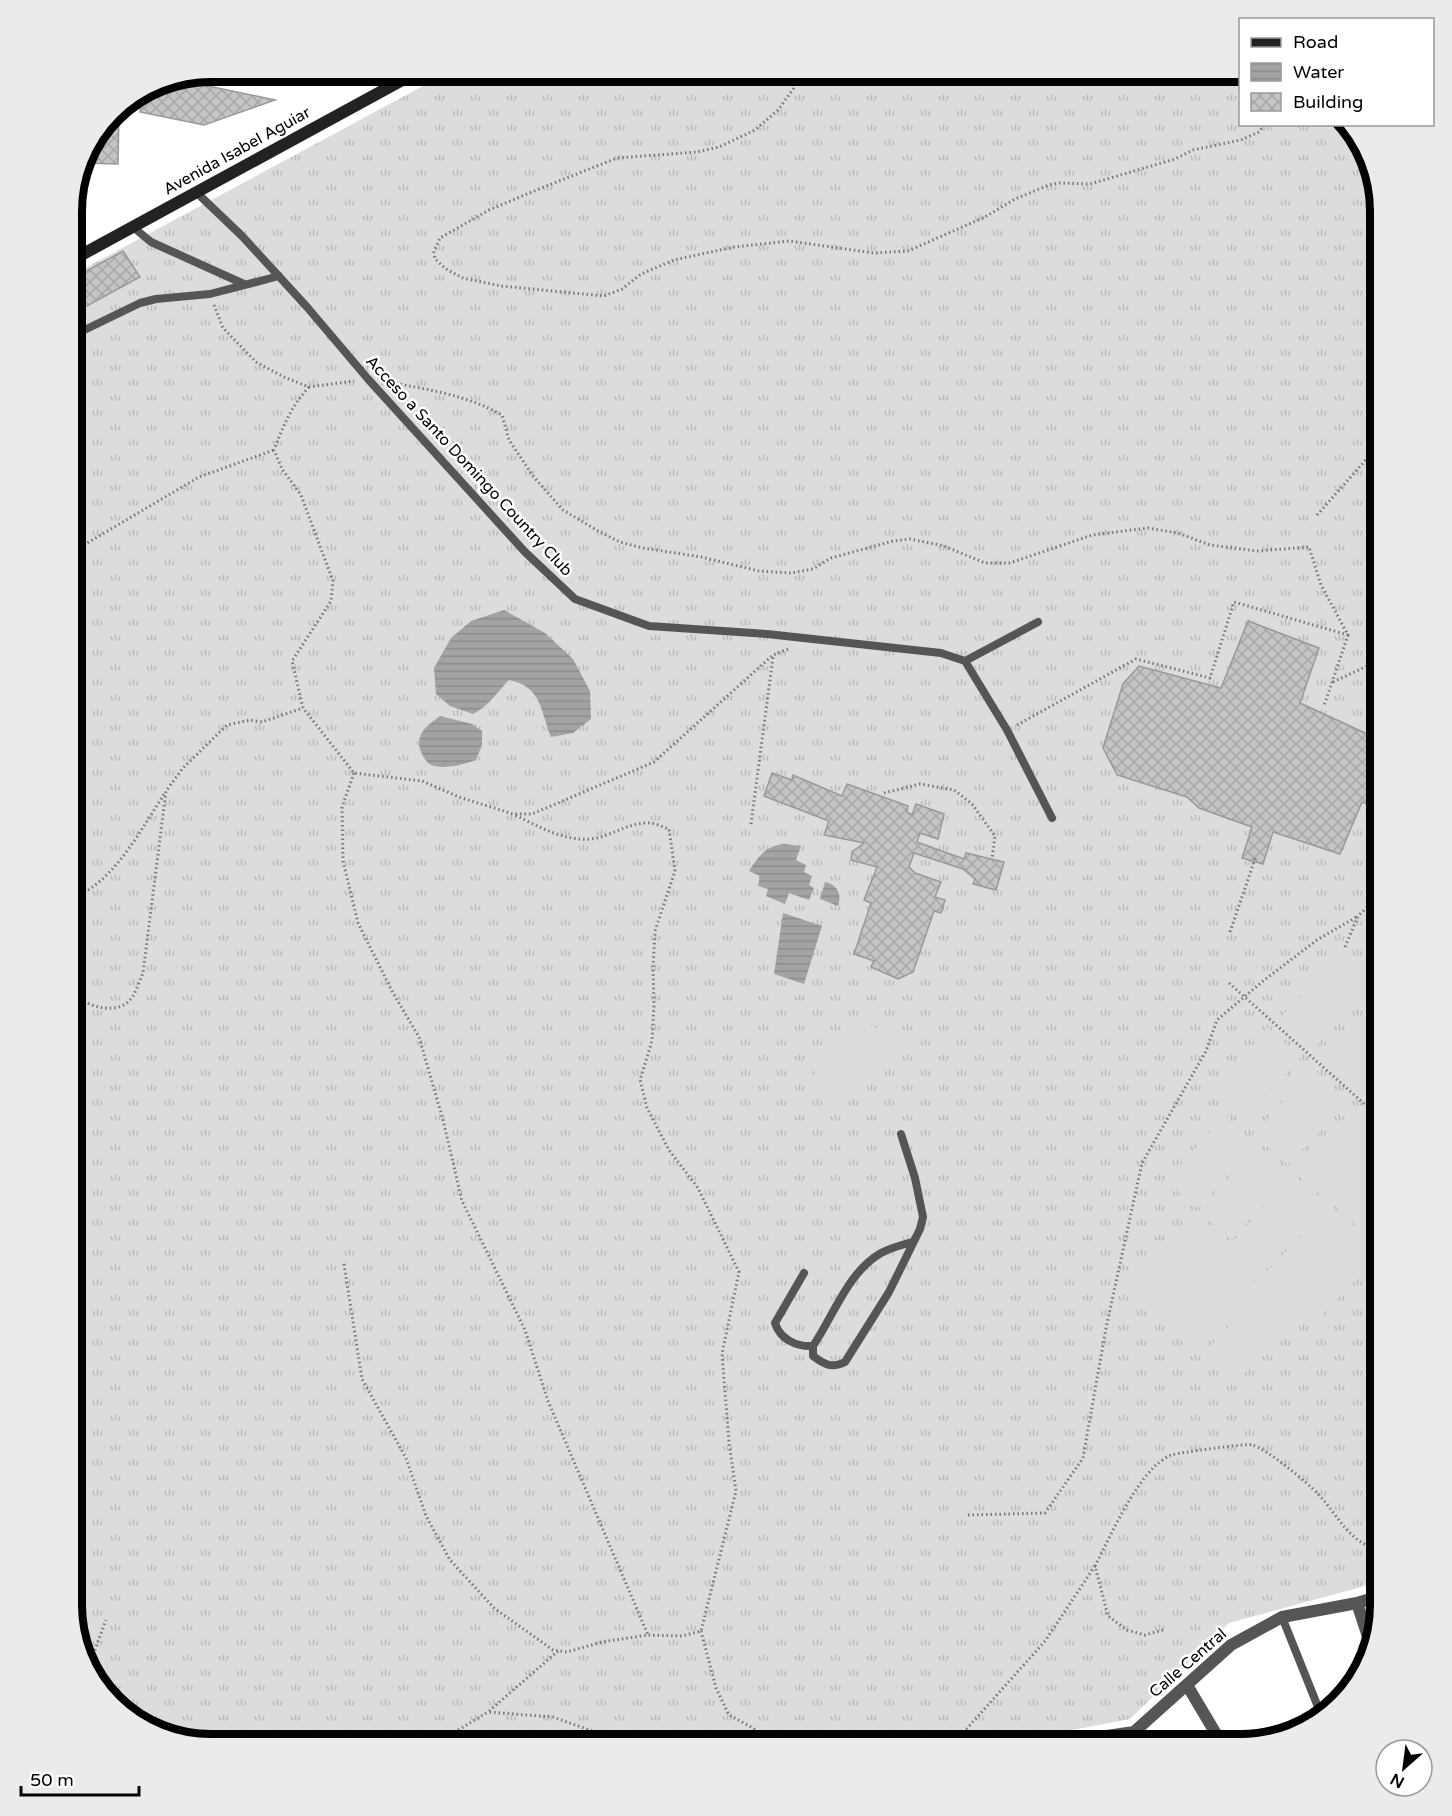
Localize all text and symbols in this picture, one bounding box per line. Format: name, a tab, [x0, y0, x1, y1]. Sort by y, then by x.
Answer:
legend	[1239, 18, 1434, 126]
text: Road	[1293, 31, 1338, 53]
text: Water	[1293, 61, 1344, 83]
text: Building	[1293, 91, 1363, 113]
street label: Avenida Isabel Aguiar	[160, 102, 315, 200]
street label: Acceso a Santo Domingo Country Club	[361, 352, 577, 580]
street label: Calle Central	[1145, 1624, 1231, 1702]
north arrow	[1374, 1738, 1434, 1798]
scale bar	[21, 1759, 140, 1797]
text: 50 m	[30, 1769, 74, 1791]
text: N	[1387, 1769, 1408, 1792]

